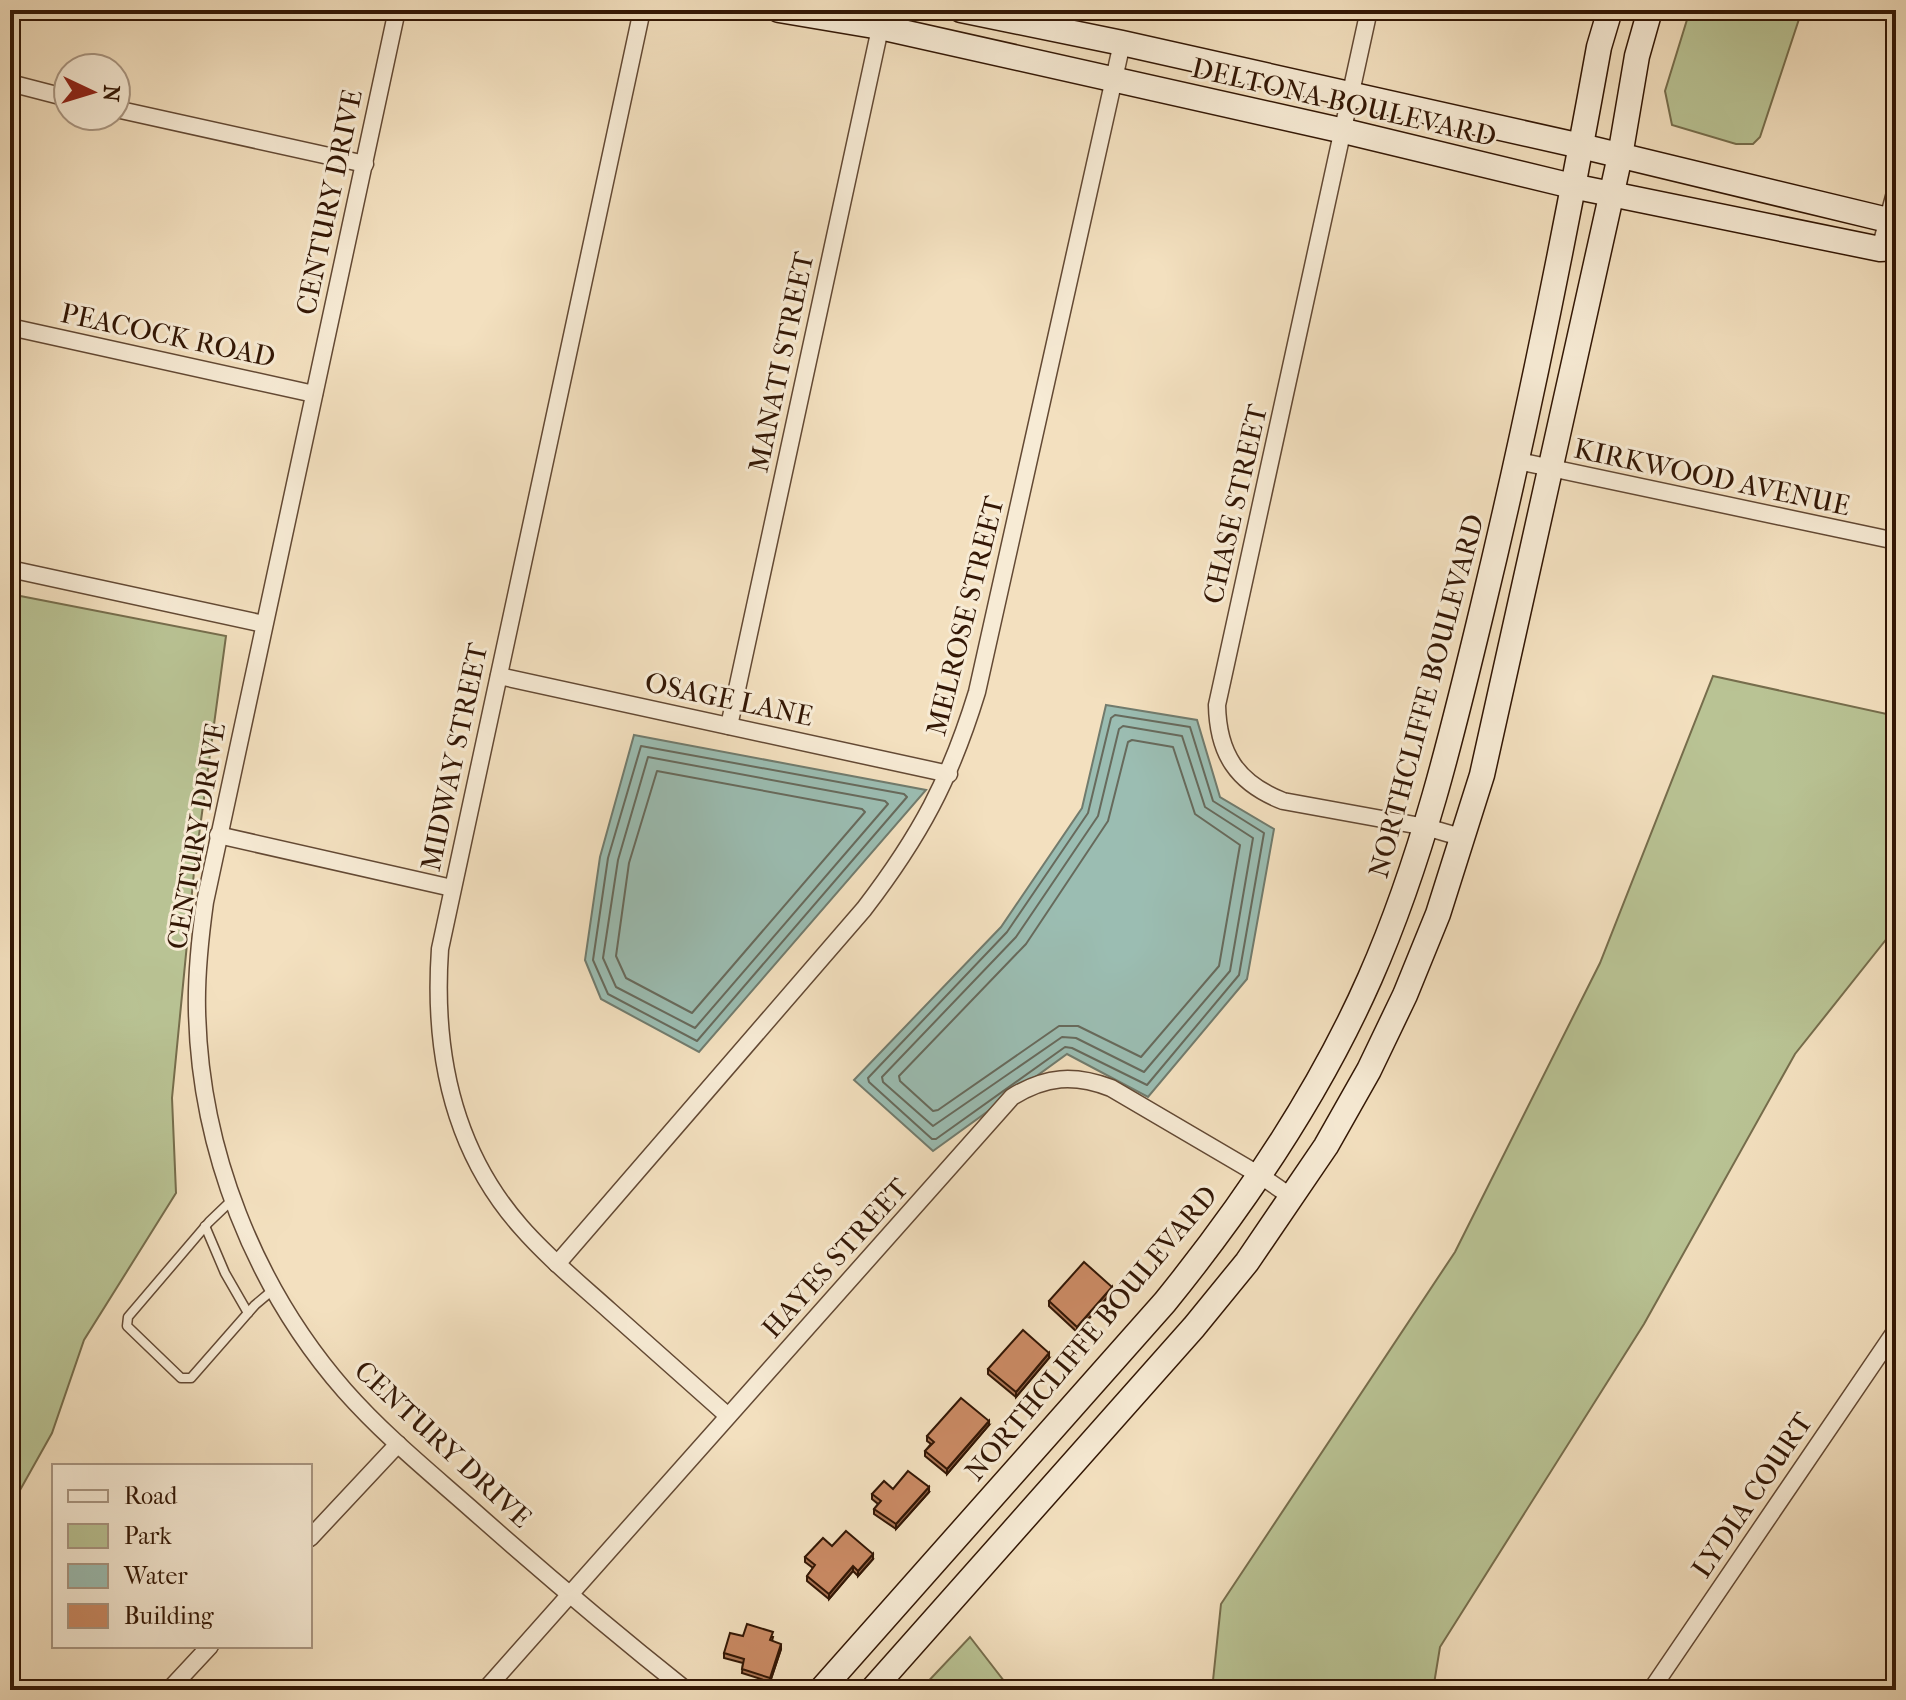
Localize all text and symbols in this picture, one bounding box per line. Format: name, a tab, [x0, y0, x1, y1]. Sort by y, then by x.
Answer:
street label: DELTONA BOULEVARD	[1188, 51, 1500, 153]
north arrow	[52, 52, 132, 132]
text: N	[97, 84, 125, 103]
street label: CENTURY DRIVE	[289, 86, 369, 318]
street label: MANATI STREET	[742, 248, 821, 475]
street label: PEACOCK ROAD	[58, 296, 278, 374]
street label: CHASE STREET	[1196, 400, 1274, 607]
street label: KIRKWOOD AVENUE	[1571, 432, 1853, 522]
street label: MELROSE STREET	[919, 492, 1011, 739]
street label: NORTHCLIFFE BOULEVARD	[1362, 511, 1490, 881]
street label: MIDWAY STREET	[414, 639, 494, 874]
street label: OSAGE LANE	[642, 665, 816, 733]
street label: CENTURY DRIVE	[160, 720, 232, 952]
street label: HAYES STREET	[755, 1171, 916, 1344]
street label: NORTHCLIFFE BOULEVARD	[958, 1179, 1224, 1487]
street label: CENTURY DRIVE	[348, 1354, 538, 1534]
street label: LYDIA COURT	[1685, 1405, 1820, 1584]
legend	[52, 1464, 312, 1648]
text: Road	[124, 1482, 178, 1510]
text: Park	[124, 1522, 172, 1550]
text: Water	[123, 1562, 188, 1590]
text: Building	[124, 1602, 215, 1630]

